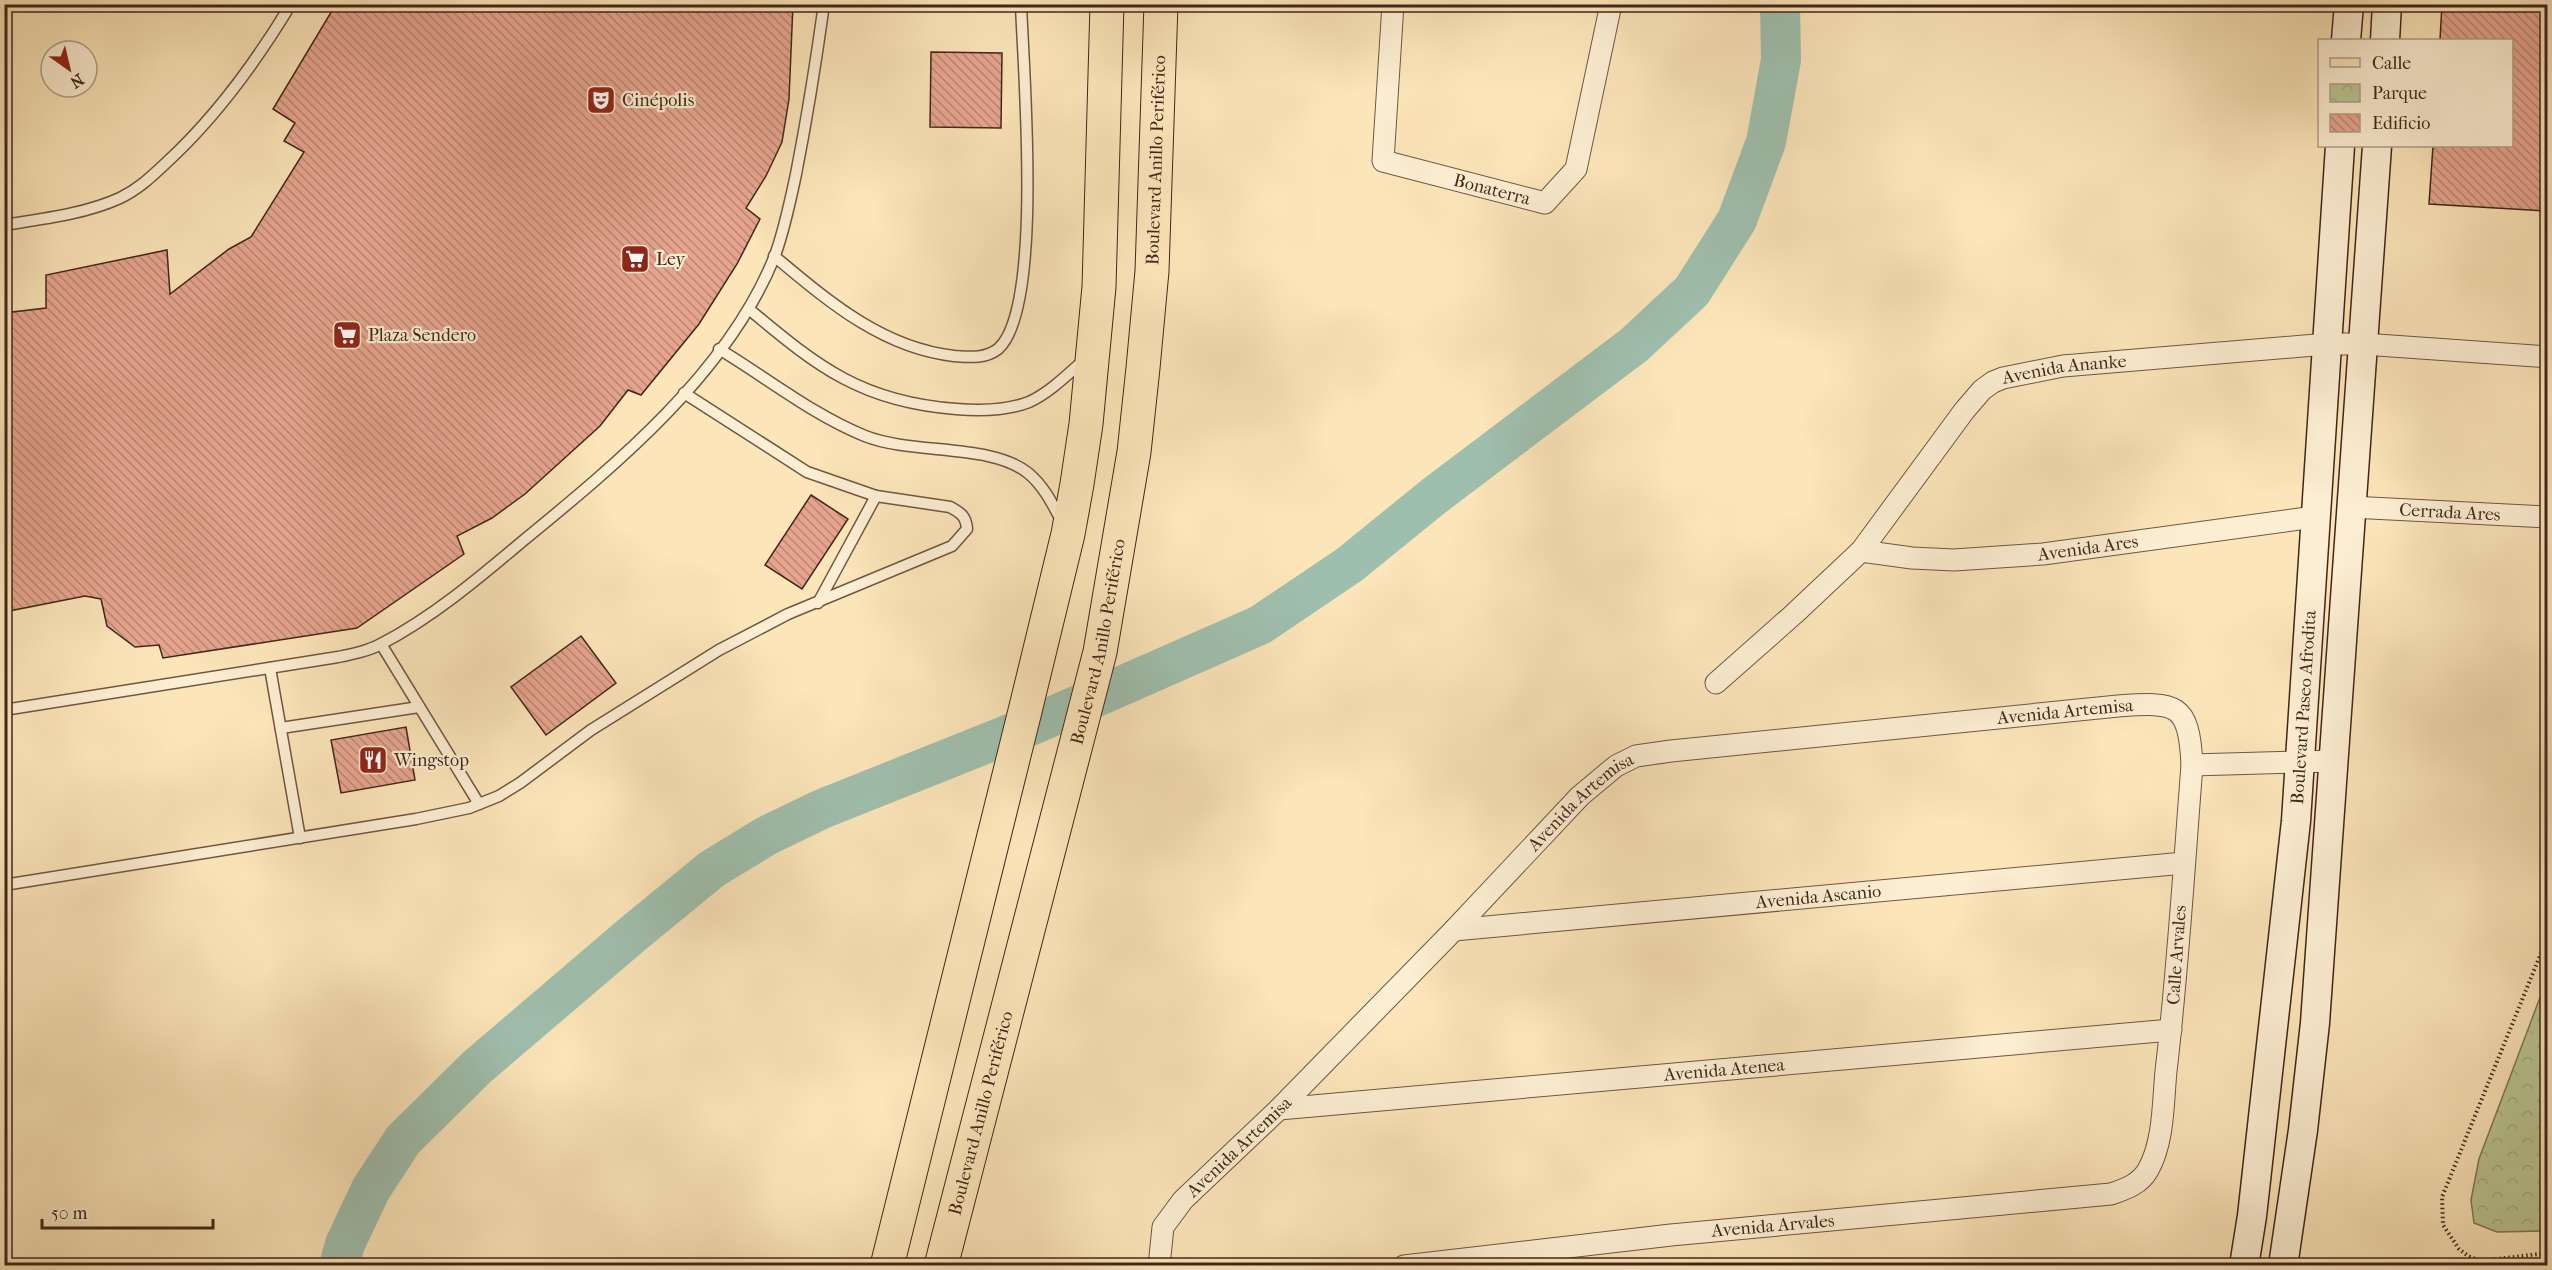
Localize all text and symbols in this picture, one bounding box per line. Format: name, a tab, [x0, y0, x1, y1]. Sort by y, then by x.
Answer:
north arrow	[39, 39, 99, 99]
legend	[2318, 39, 2513, 147]
text: Calle	[2372, 53, 2411, 74]
street label: Boulevard Anillo Periférico	[1142, 55, 1170, 265]
text: N	[66, 70, 87, 93]
text: Parque	[2372, 83, 2427, 104]
theatre icon: Cinépolis	[585, 84, 617, 116]
place label: Cinépolis	[622, 90, 695, 111]
text: Edificio	[2372, 113, 2430, 134]
street label: Bonaterra	[1451, 169, 1533, 209]
supermarket icon: Ley	[619, 243, 651, 275]
place label: Ley	[656, 249, 687, 270]
supermarket icon: Plaza Sendero	[331, 319, 363, 351]
place label: Plaza Sendero	[368, 325, 476, 346]
street label: Avenida Ananke	[1999, 350, 2127, 389]
street label: Cerrada Ares	[2399, 499, 2501, 525]
street label: Avenida Ares	[2035, 531, 2140, 565]
street label: Boulevard Anillo Periférico	[1066, 537, 1130, 747]
street label: Boulevard Paseo Afrodita	[2287, 609, 2320, 805]
street label: Avenida Artemisa	[1995, 694, 2134, 729]
restaurant icon: Wingstop	[357, 744, 389, 776]
street label: Avenida Artemisa	[1523, 748, 1637, 856]
place label: Wingstop	[393, 750, 469, 771]
street label: Avenida Ascanio	[1754, 880, 1882, 913]
street label: Calle Arvales	[2163, 904, 2191, 1006]
street label: Boulevard Anillo Periférico	[944, 1009, 1017, 1217]
street label: Avenida Atenea	[1662, 1054, 1786, 1085]
street label: Avenida Artemisa	[1182, 1092, 1296, 1202]
scale bar	[42, 1192, 213, 1230]
text: 50 m	[51, 1203, 88, 1224]
street label: Avenida Arvales	[1710, 1210, 1836, 1242]

